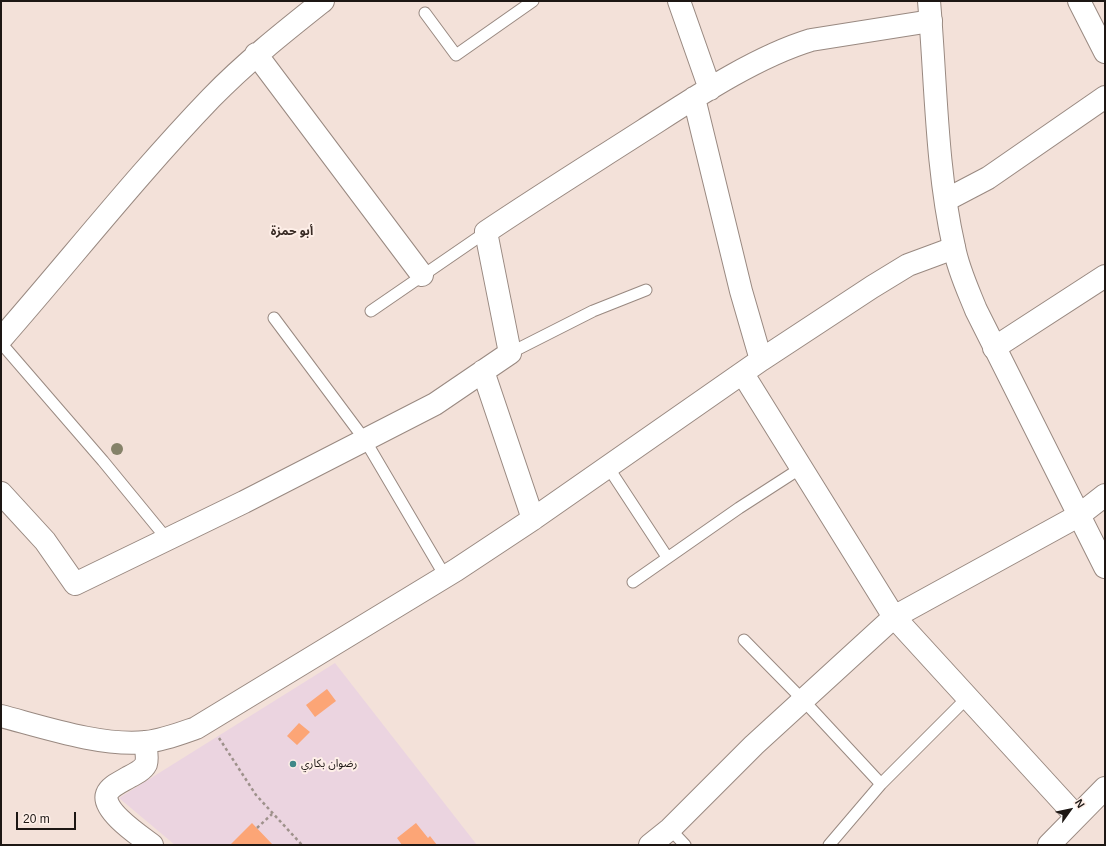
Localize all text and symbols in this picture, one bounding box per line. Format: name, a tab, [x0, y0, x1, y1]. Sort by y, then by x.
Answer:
district label: أبو حمزة	[271, 225, 313, 239]
place label: رضوان بكاري	[301, 757, 357, 771]
marker: رضوان بكاري	[288, 759, 298, 769]
north arrow	[1050, 790, 1090, 830]
text: N	[1073, 797, 1087, 810]
scale bar	[18, 804, 78, 830]
text: 20 m	[23, 812, 50, 826]

